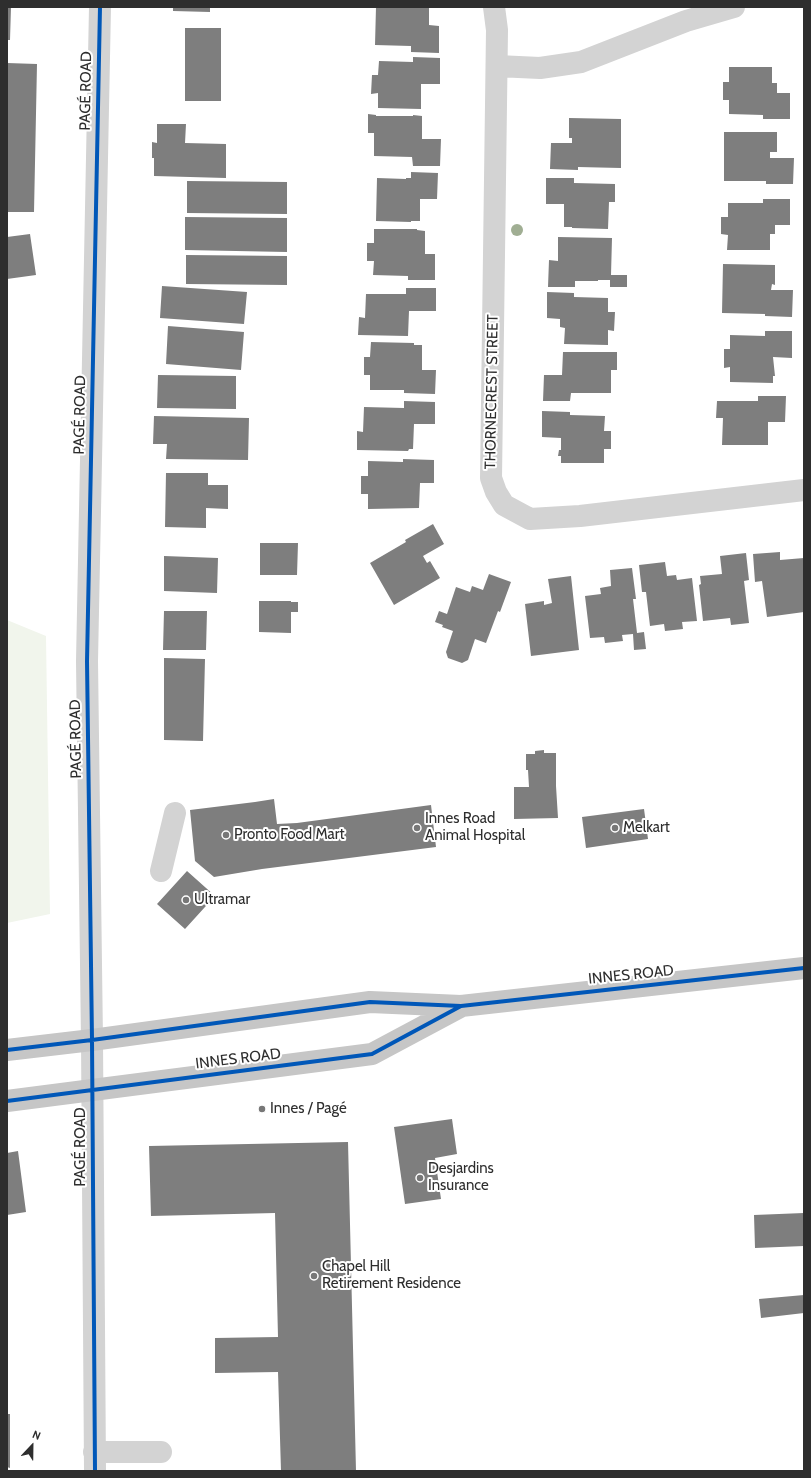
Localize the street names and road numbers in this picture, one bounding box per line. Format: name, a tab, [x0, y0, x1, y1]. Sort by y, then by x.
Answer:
street label: PAGÉ ROAD	[76, 51, 96, 131]
street label: THORNECREST STREET	[482, 314, 502, 470]
street label: PAGÉ ROAD	[70, 375, 90, 455]
street label: PAGÉ ROAD	[66, 699, 86, 779]
street label: INNES ROAD	[587, 962, 675, 988]
street label: INNES ROAD	[194, 1045, 282, 1073]
street label: PAGÉ ROAD	[72, 1107, 90, 1187]

